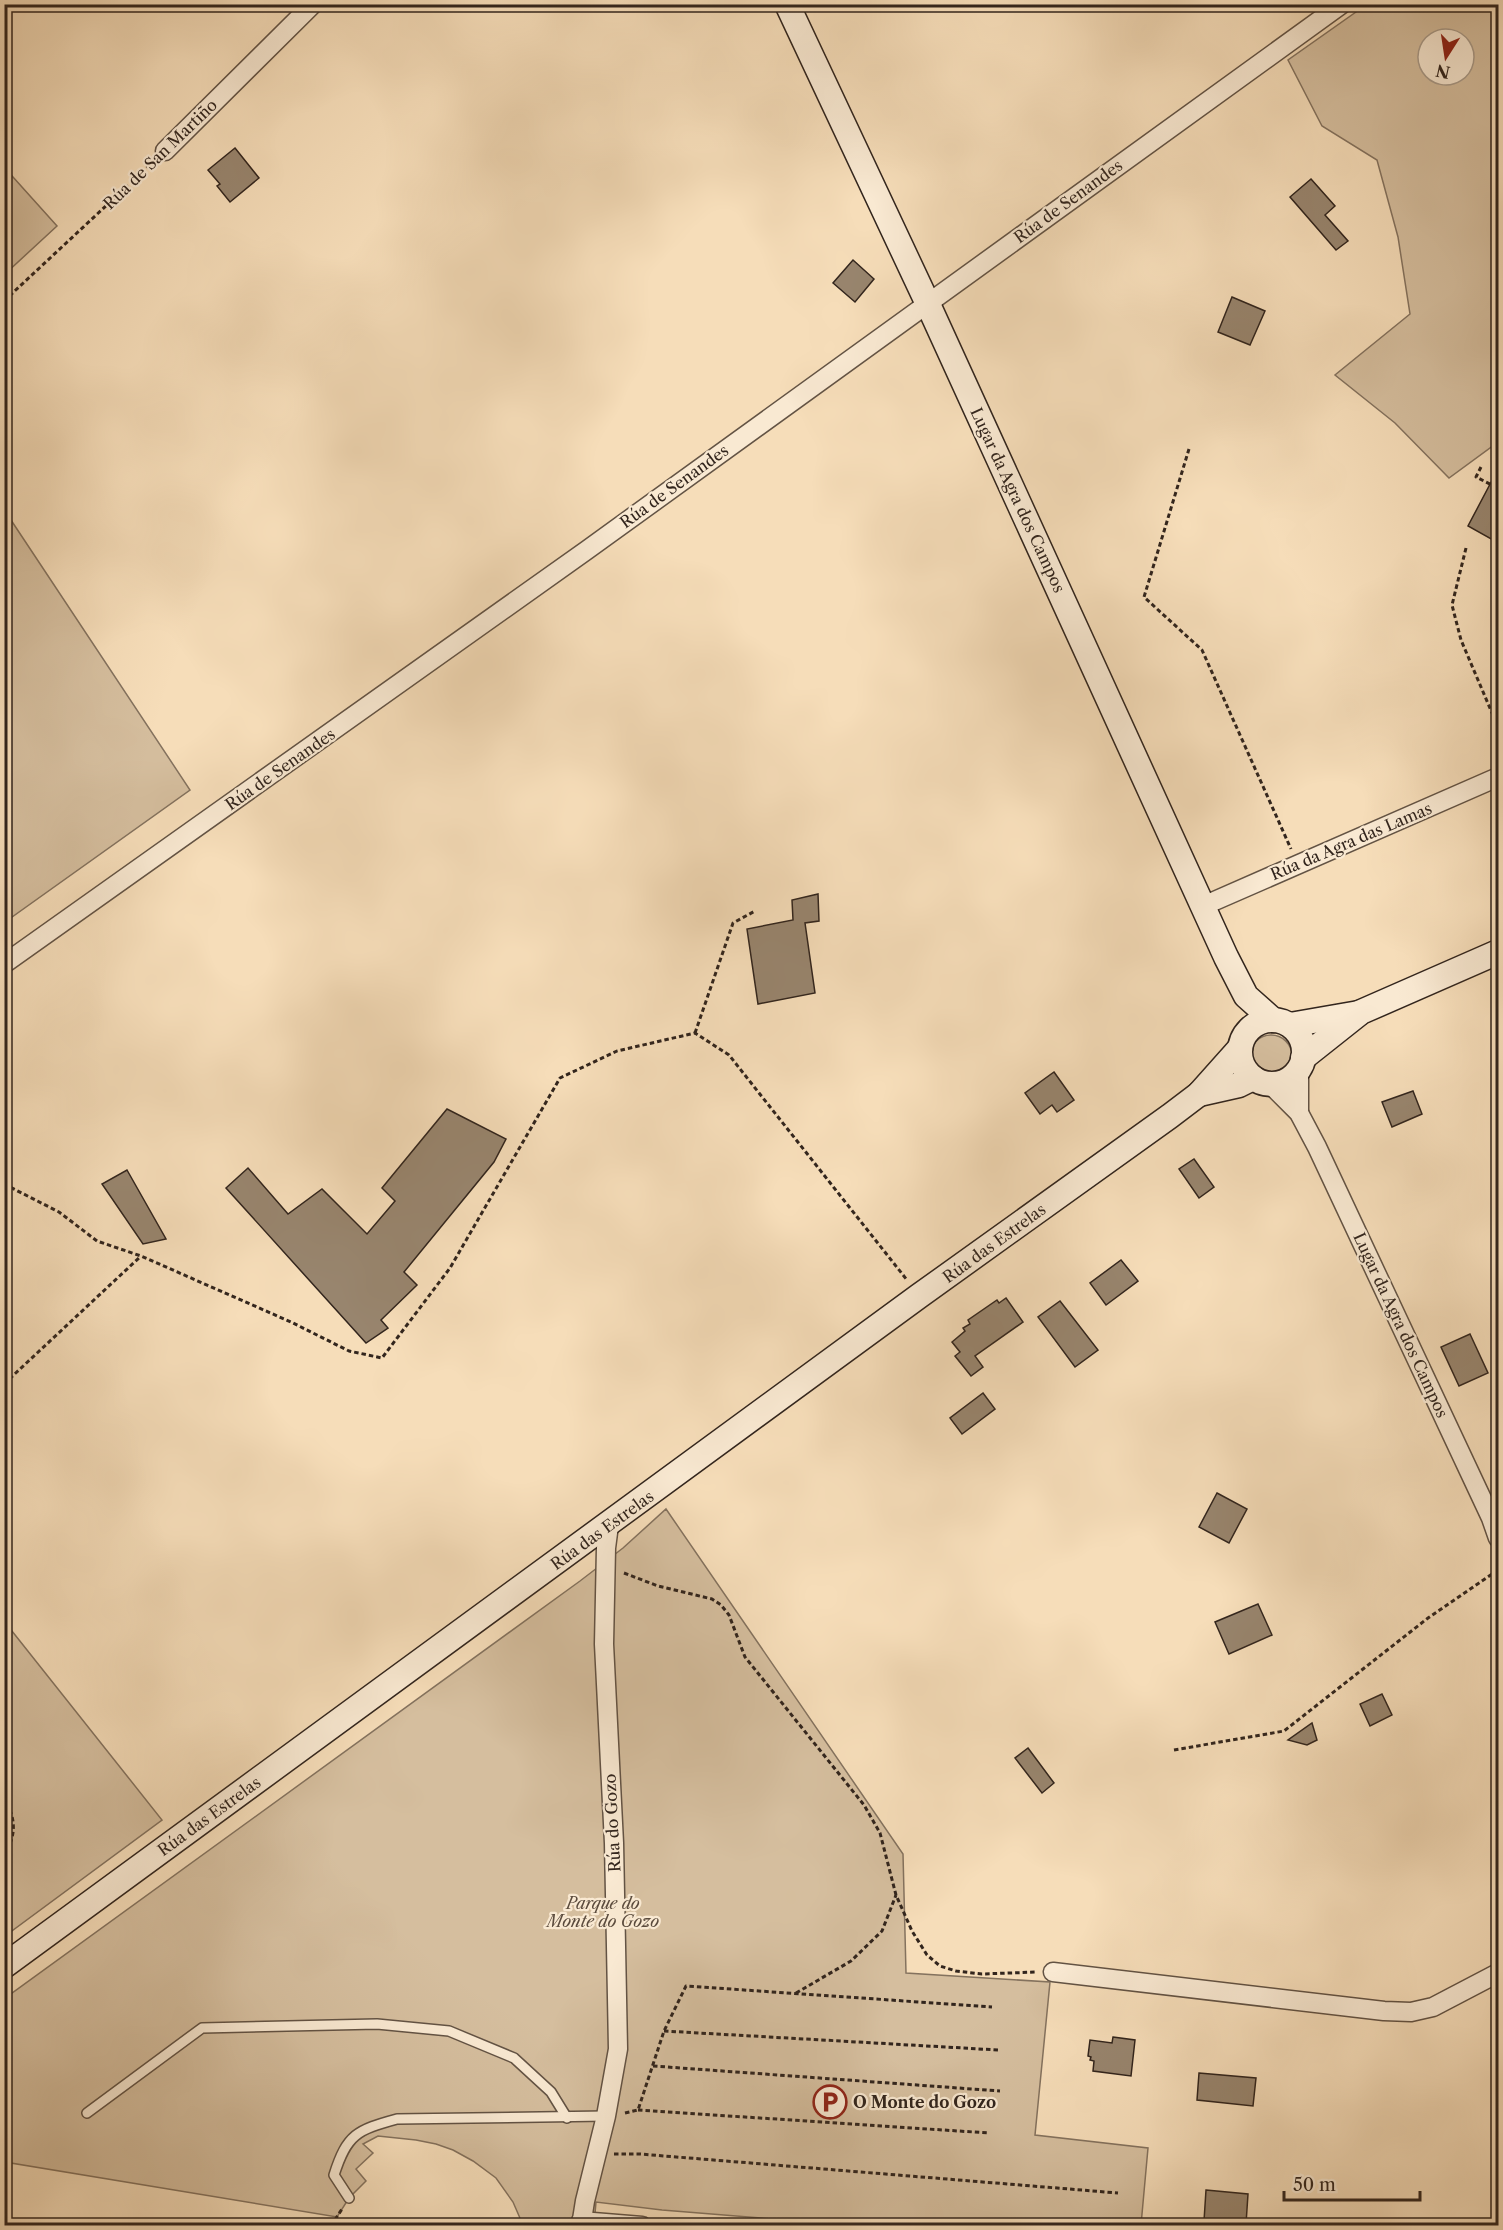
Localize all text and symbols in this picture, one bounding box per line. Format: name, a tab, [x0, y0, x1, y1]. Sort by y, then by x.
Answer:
north arrow	[1416, 27, 1476, 87]
text: N	[1434, 60, 1452, 83]
street label: Rúa de San Martiño	[99, 94, 221, 213]
street label: Rúa de Senandes	[1010, 155, 1126, 247]
street label: Lugar da Agra dos Campos	[966, 404, 1070, 596]
street label: Rúa de Senandes	[616, 440, 732, 532]
street label: Rúa de Senandes	[221, 724, 339, 814]
street label: Rúa da Agra das Lamas	[1267, 798, 1435, 884]
street label: Rúa das Estrelas	[939, 1199, 1049, 1287]
street label: Lugar da Agra dos Campos	[1349, 1229, 1453, 1421]
street label: Rúa das Estrelas	[547, 1486, 657, 1574]
street label: Rúa das Estrelas	[154, 1772, 264, 1860]
street label: Rúa do Gozo	[599, 1773, 625, 1873]
park label: Parque do Monte do Gozo	[545, 1893, 659, 1931]
parking icon: O Monte do Gozo	[812, 2084, 848, 2120]
place label: O Monte do Gozo	[853, 2092, 996, 2112]
scale bar	[1284, 2164, 1420, 2202]
text: 50 m	[1293, 2174, 1336, 2196]

